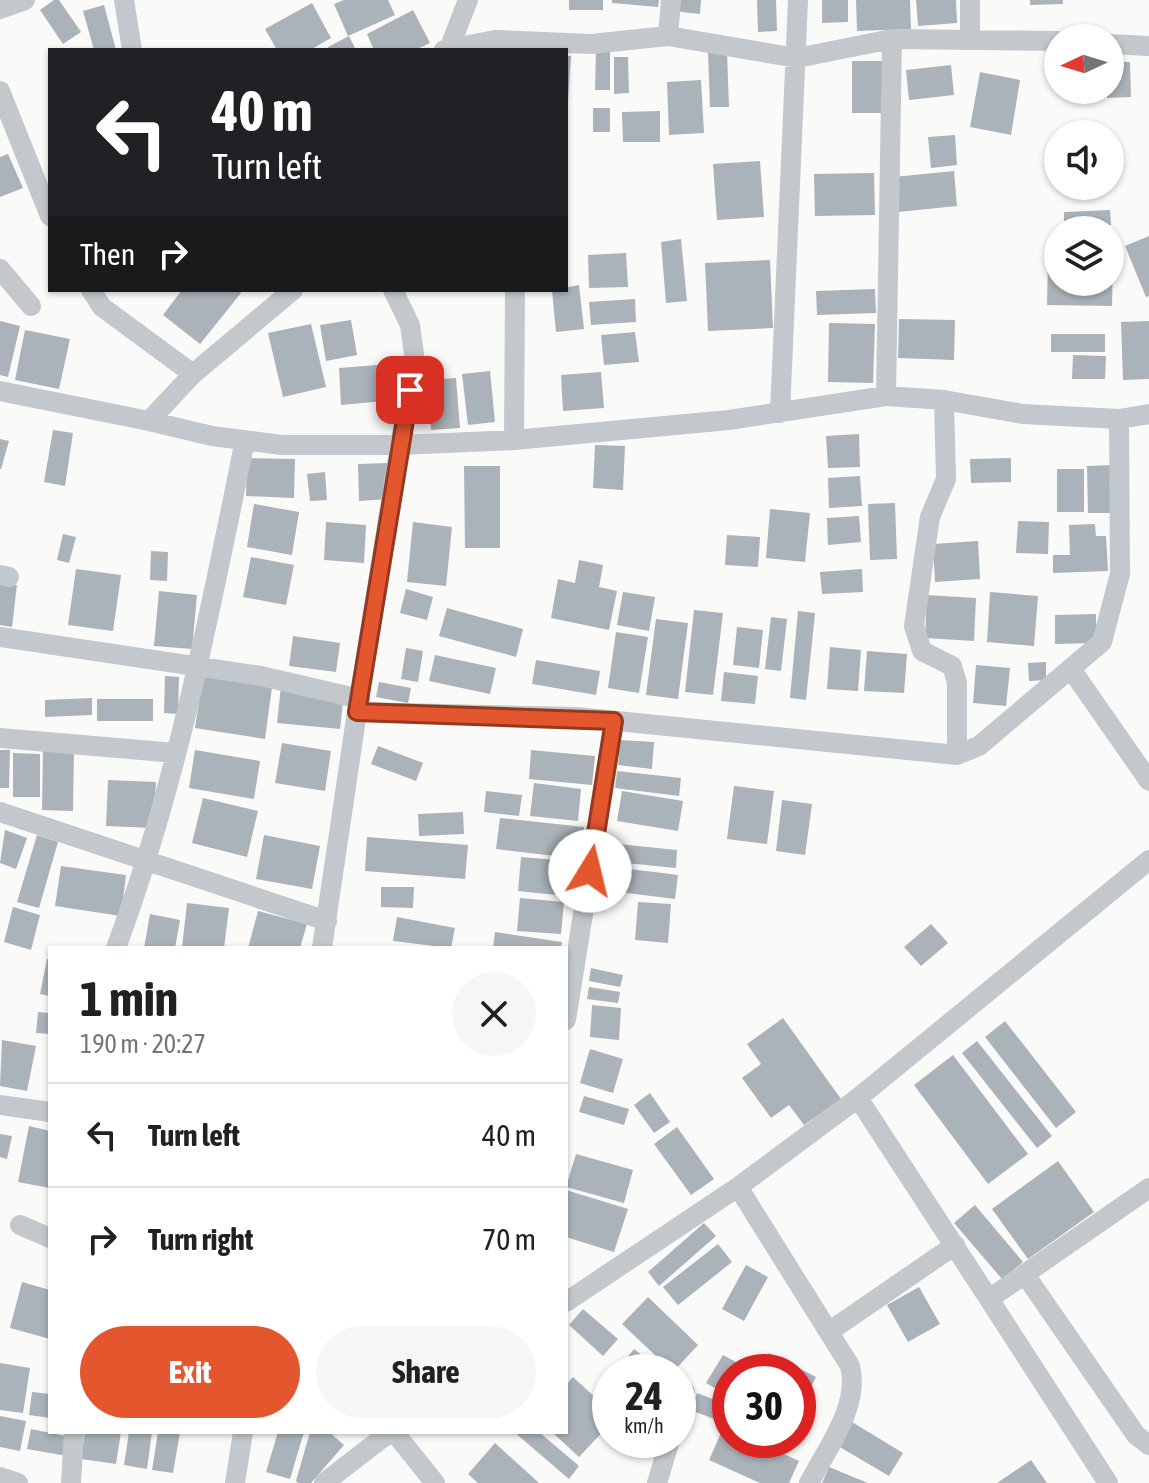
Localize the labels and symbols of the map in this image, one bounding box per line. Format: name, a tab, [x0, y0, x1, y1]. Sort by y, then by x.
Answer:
north arrow	[1044, 24, 1124, 104]
pin	[376, 356, 444, 424]
position arrow	[548, 829, 632, 913]
speed limit sign: 30	[712, 1354, 816, 1458]

